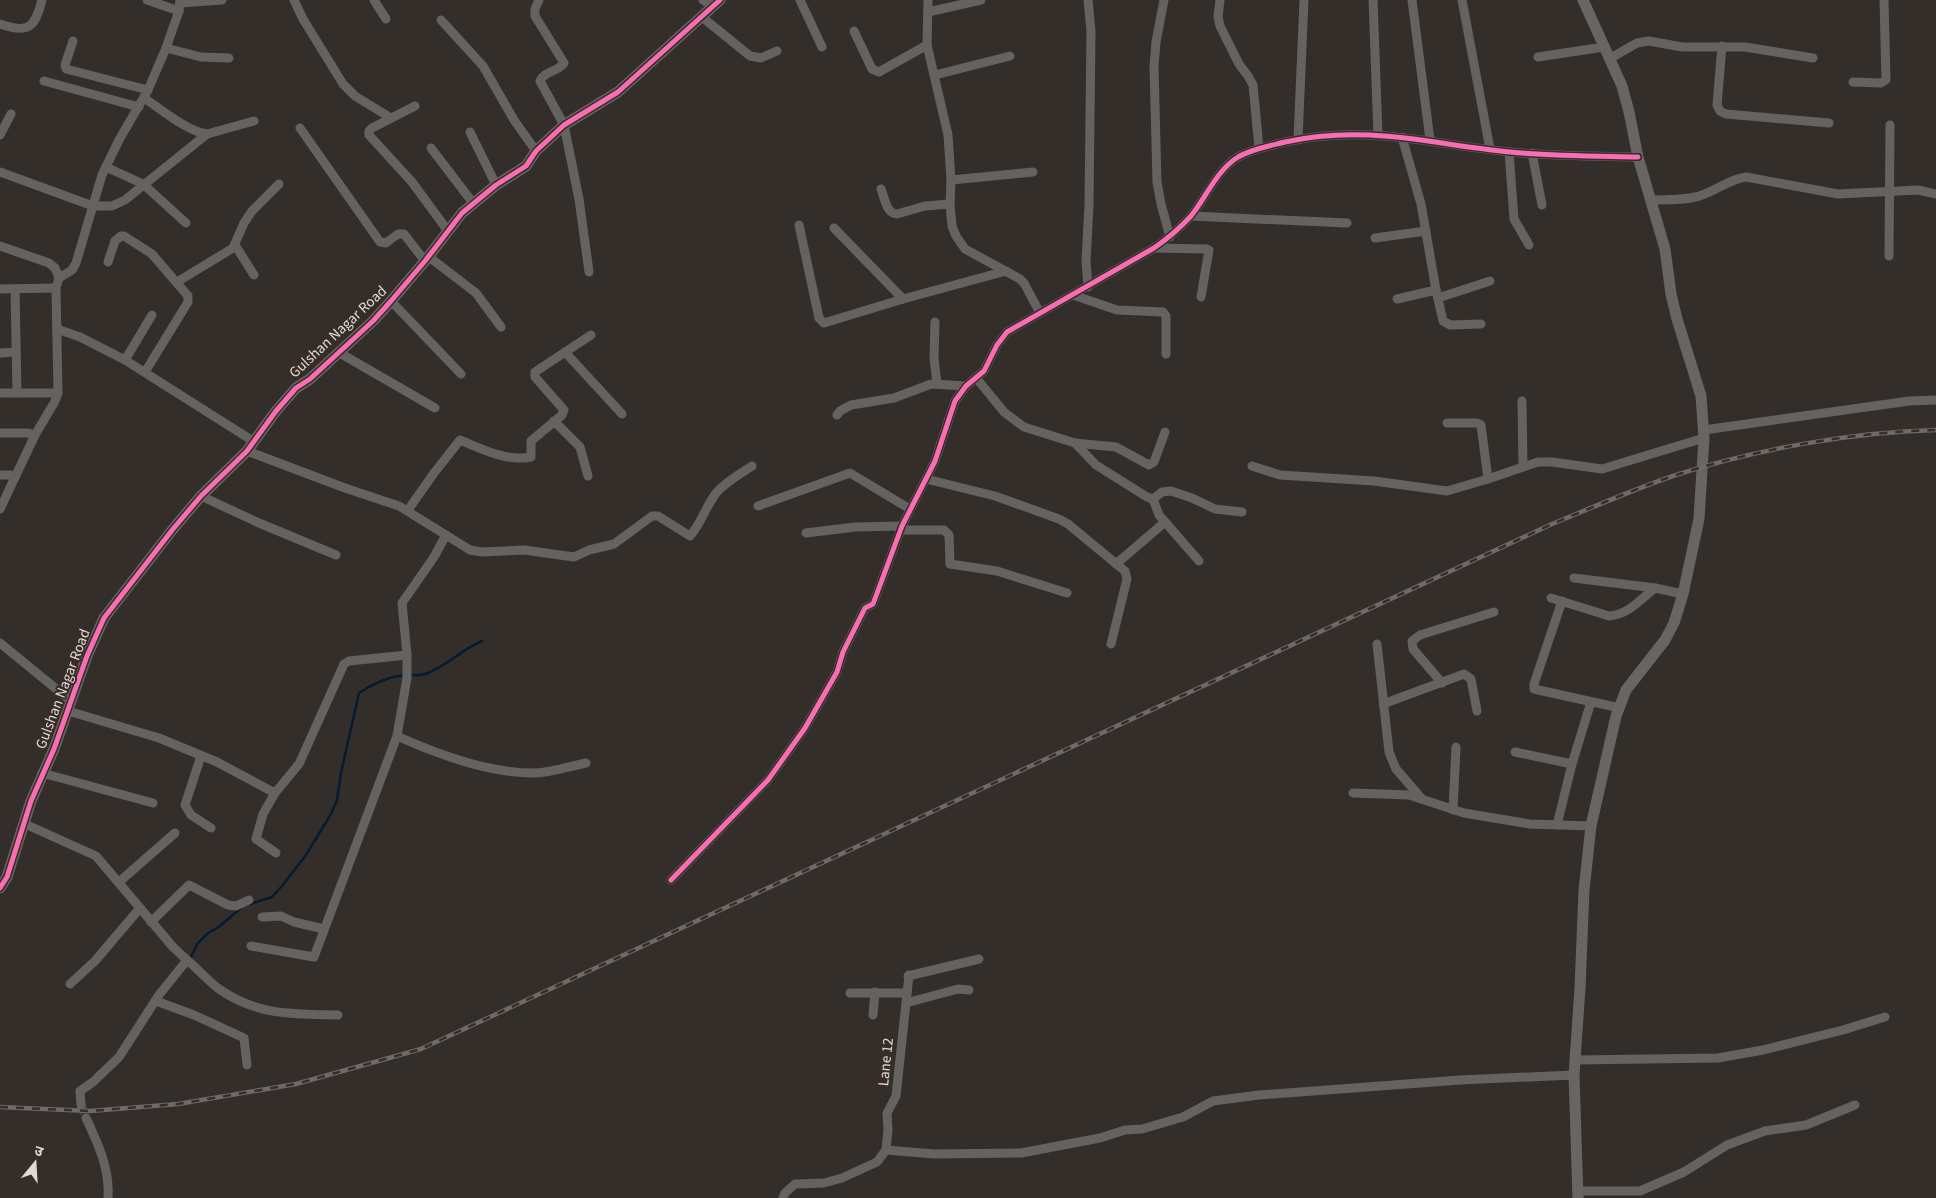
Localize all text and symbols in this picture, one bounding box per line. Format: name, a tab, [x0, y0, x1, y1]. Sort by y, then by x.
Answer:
street label: Gulshan Nagar Road	[284, 281, 392, 383]
street label: Gulshan Nagar Road	[30, 626, 96, 752]
street label: Lane 12	[873, 1037, 899, 1087]
north arrow	[10, 1138, 60, 1188]
text: उ	[32, 1141, 46, 1163]

